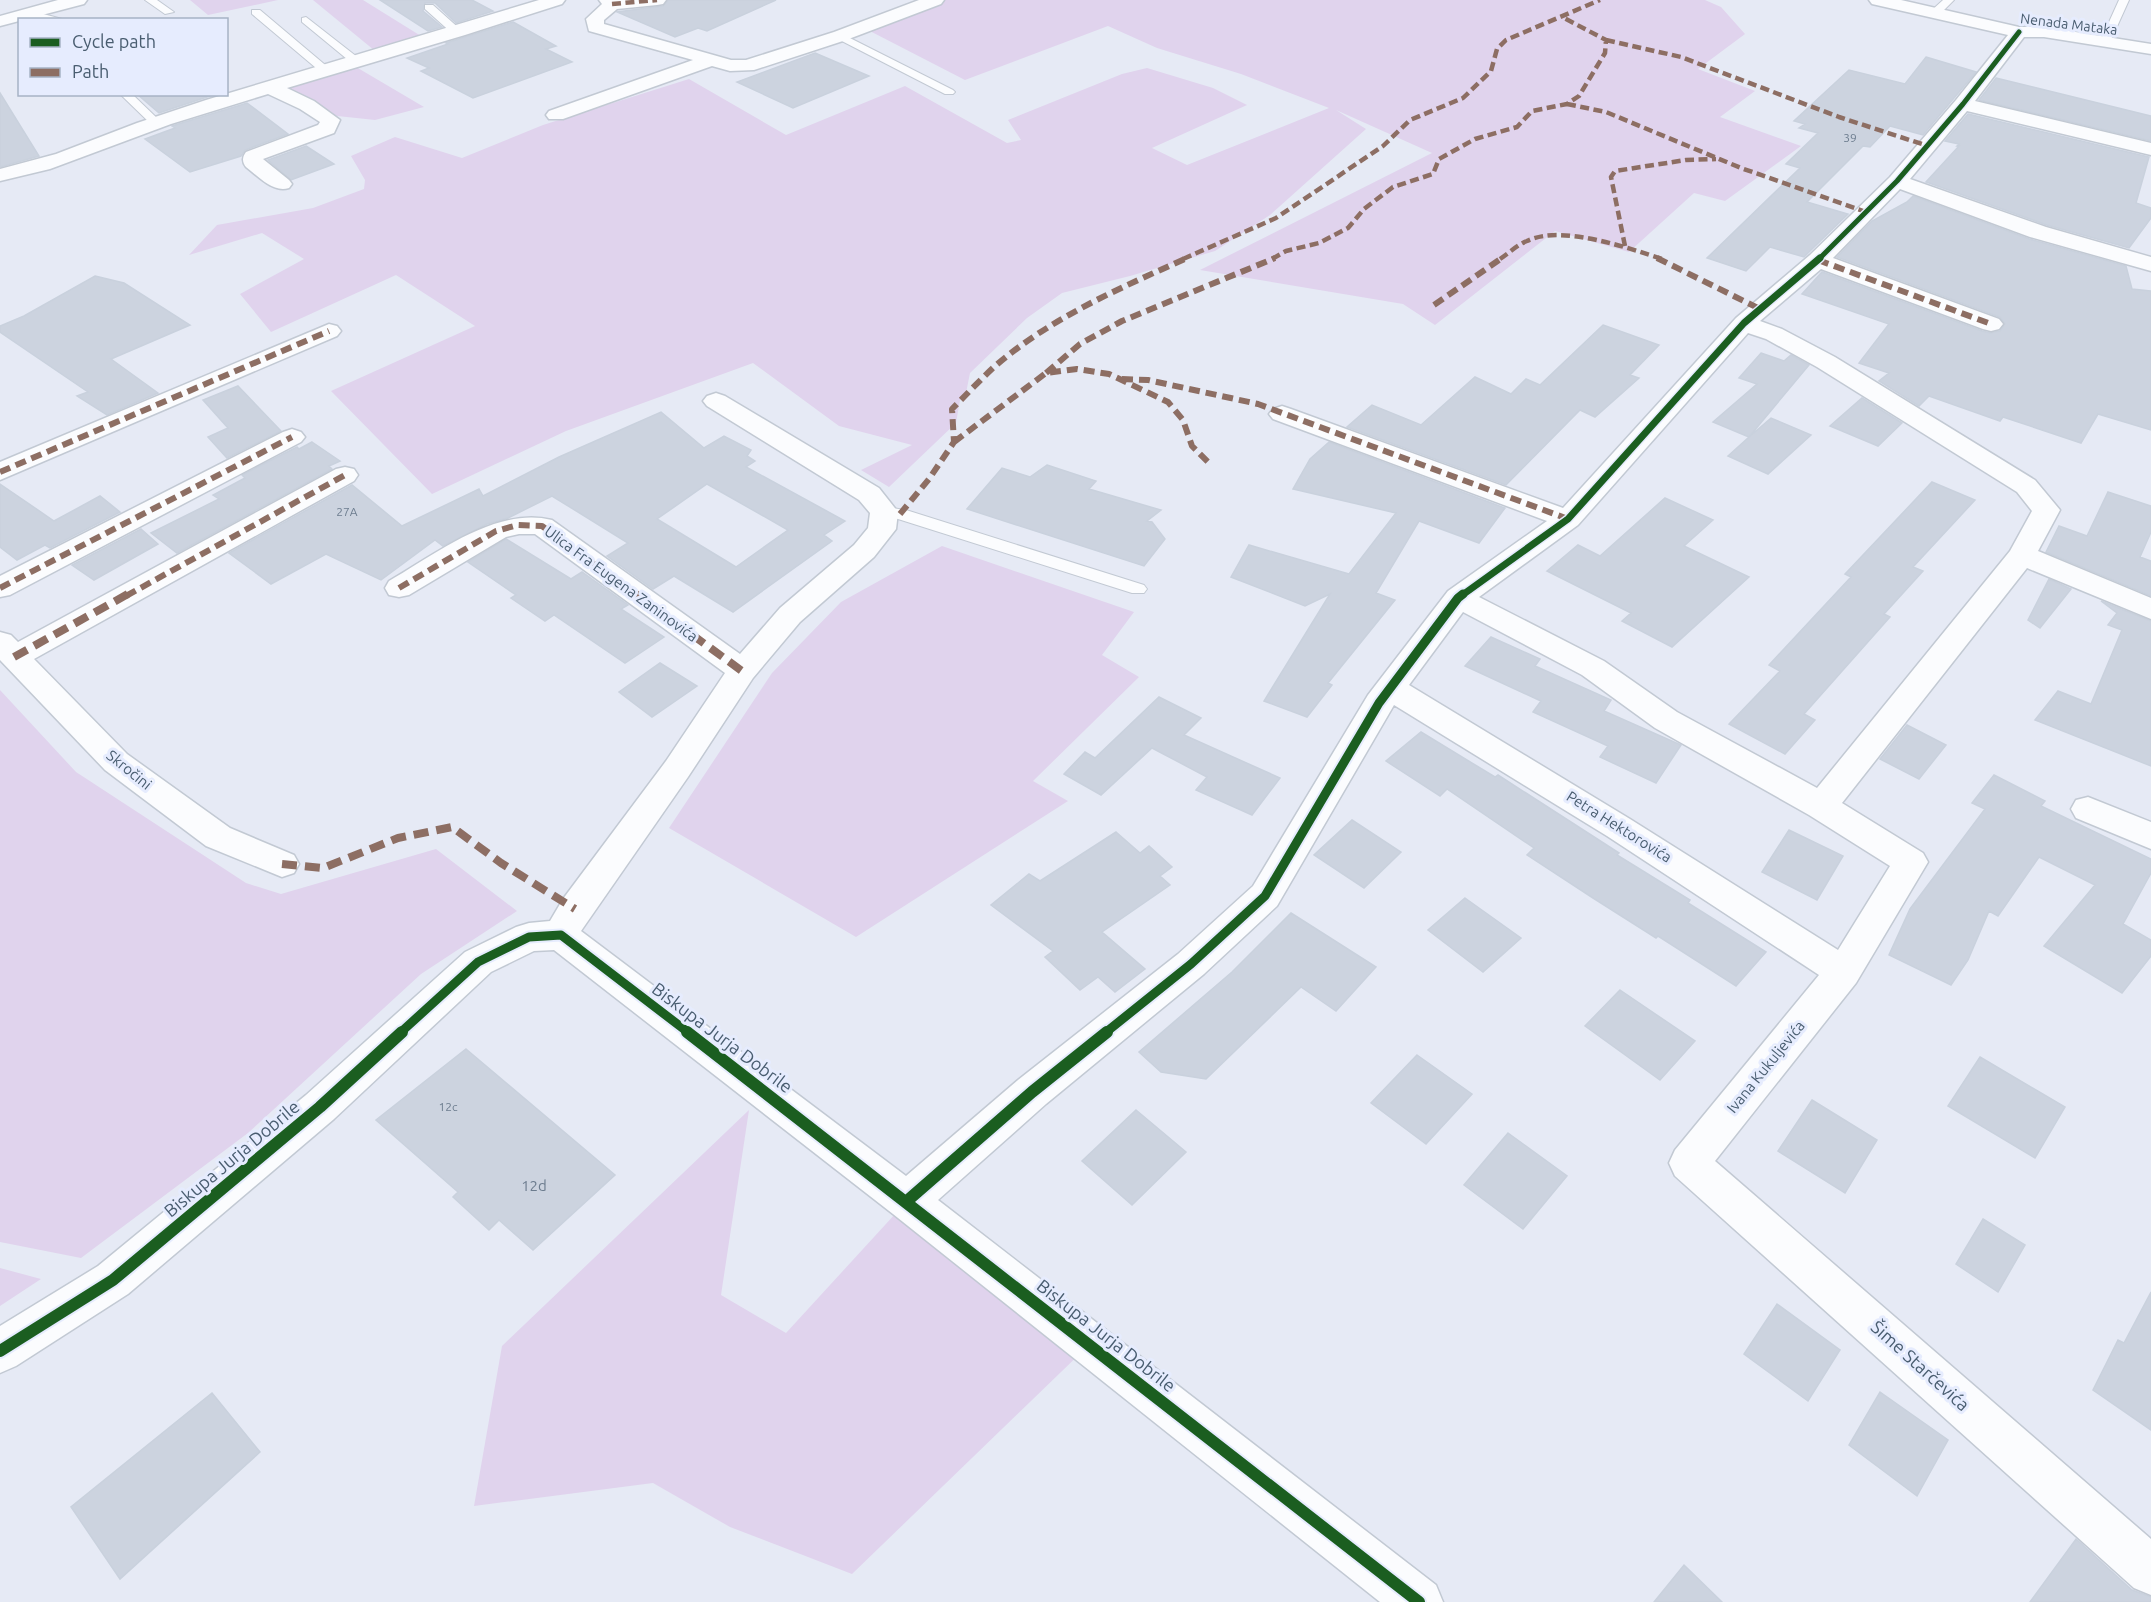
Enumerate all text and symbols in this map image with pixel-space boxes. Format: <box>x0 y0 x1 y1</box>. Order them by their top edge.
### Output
street label: Nenada Mataka <box>2019 10 2119 38</box>
legend <box>18 18 228 96</box>
text: Cycle path <box>72 31 156 51</box>
text: Path <box>72 61 109 81</box>
house number: 39 <box>1843 131 1857 144</box>
house number: 27A <box>336 505 358 518</box>
street label: Ulica Fra Eugena Zaninovića <box>541 522 701 645</box>
street label: Skročini <box>103 746 155 793</box>
street label: Petra Hektorovića <box>1564 787 1675 866</box>
street label: Biskupa Jurja Dobrile <box>649 978 797 1096</box>
street label: Ivana Kukuljevića <box>1723 1017 1808 1116</box>
street label: Biskupa Jurja Dobrile <box>160 1096 303 1221</box>
house number: 12c <box>438 1100 458 1113</box>
house number: 12d <box>521 1177 547 1194</box>
street label: Biskupa Jurja Dobrile <box>1033 1275 1180 1395</box>
street label: Šime Starčevića <box>1868 1315 1974 1414</box>

